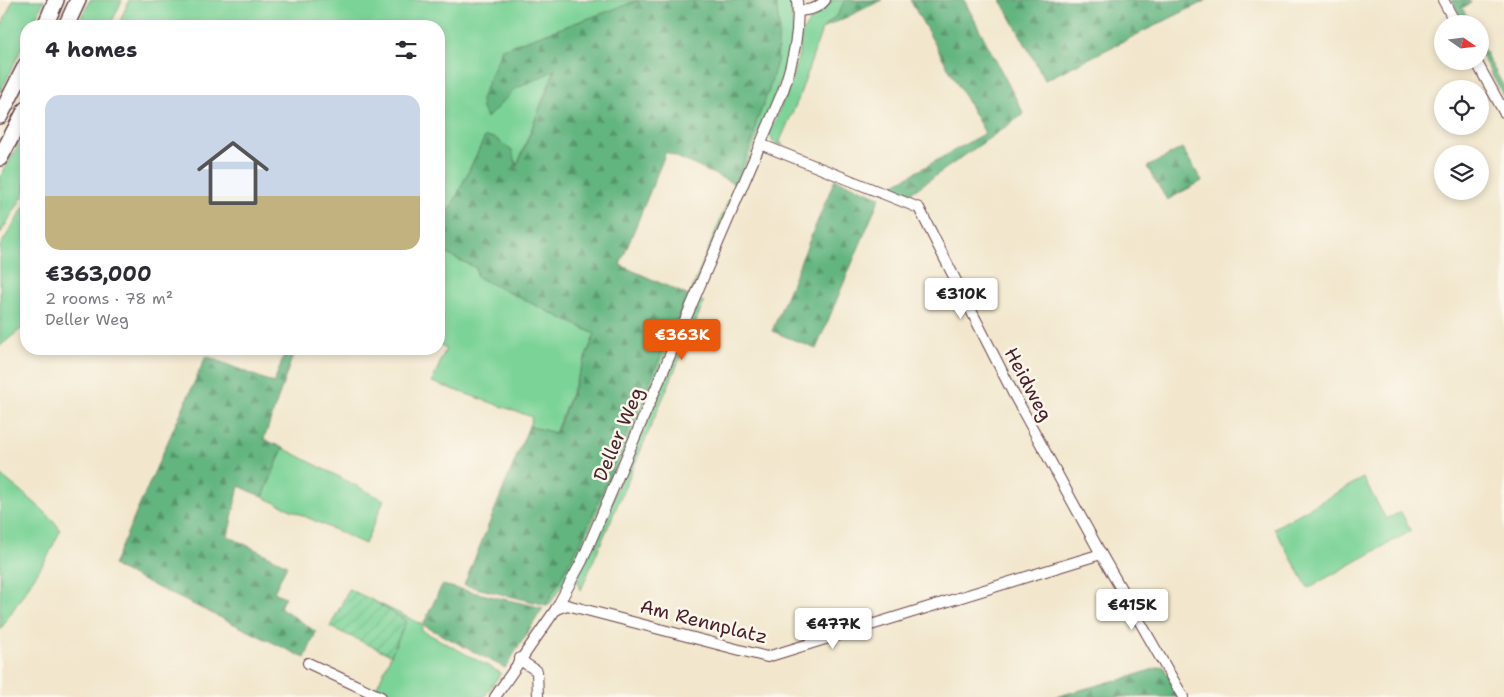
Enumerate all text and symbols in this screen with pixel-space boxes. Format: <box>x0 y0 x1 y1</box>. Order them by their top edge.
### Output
north arrow <box>1434 15 1489 70</box>
map controls <box>1434 15 1489 200</box>
text: 4 homes <box>45 36 137 64</box>
icon: filters <box>392 36 420 64</box>
button: locate <box>1434 80 1489 135</box>
icon: home <box>188 128 278 218</box>
button: layers <box>1434 145 1489 200</box>
text: €363,000 <box>45 260 152 288</box>
pin: €310K <box>926 278 996 320</box>
text: €310K <box>936 283 986 304</box>
text: 2 rooms · 78 m² <box>45 288 173 309</box>
text: Deller Weg <box>45 309 129 330</box>
pin: €363K <box>647 318 717 361</box>
text: €363K <box>654 324 710 345</box>
street label: Heidweg <box>999 343 1058 425</box>
street label: Deller Weg <box>587 383 649 485</box>
pin: €415K <box>1097 588 1167 631</box>
street label: Am Rennplatz <box>638 594 770 649</box>
text: €415K <box>1107 594 1157 615</box>
pin: €477K <box>798 608 868 650</box>
text: €477K <box>806 613 860 634</box>

